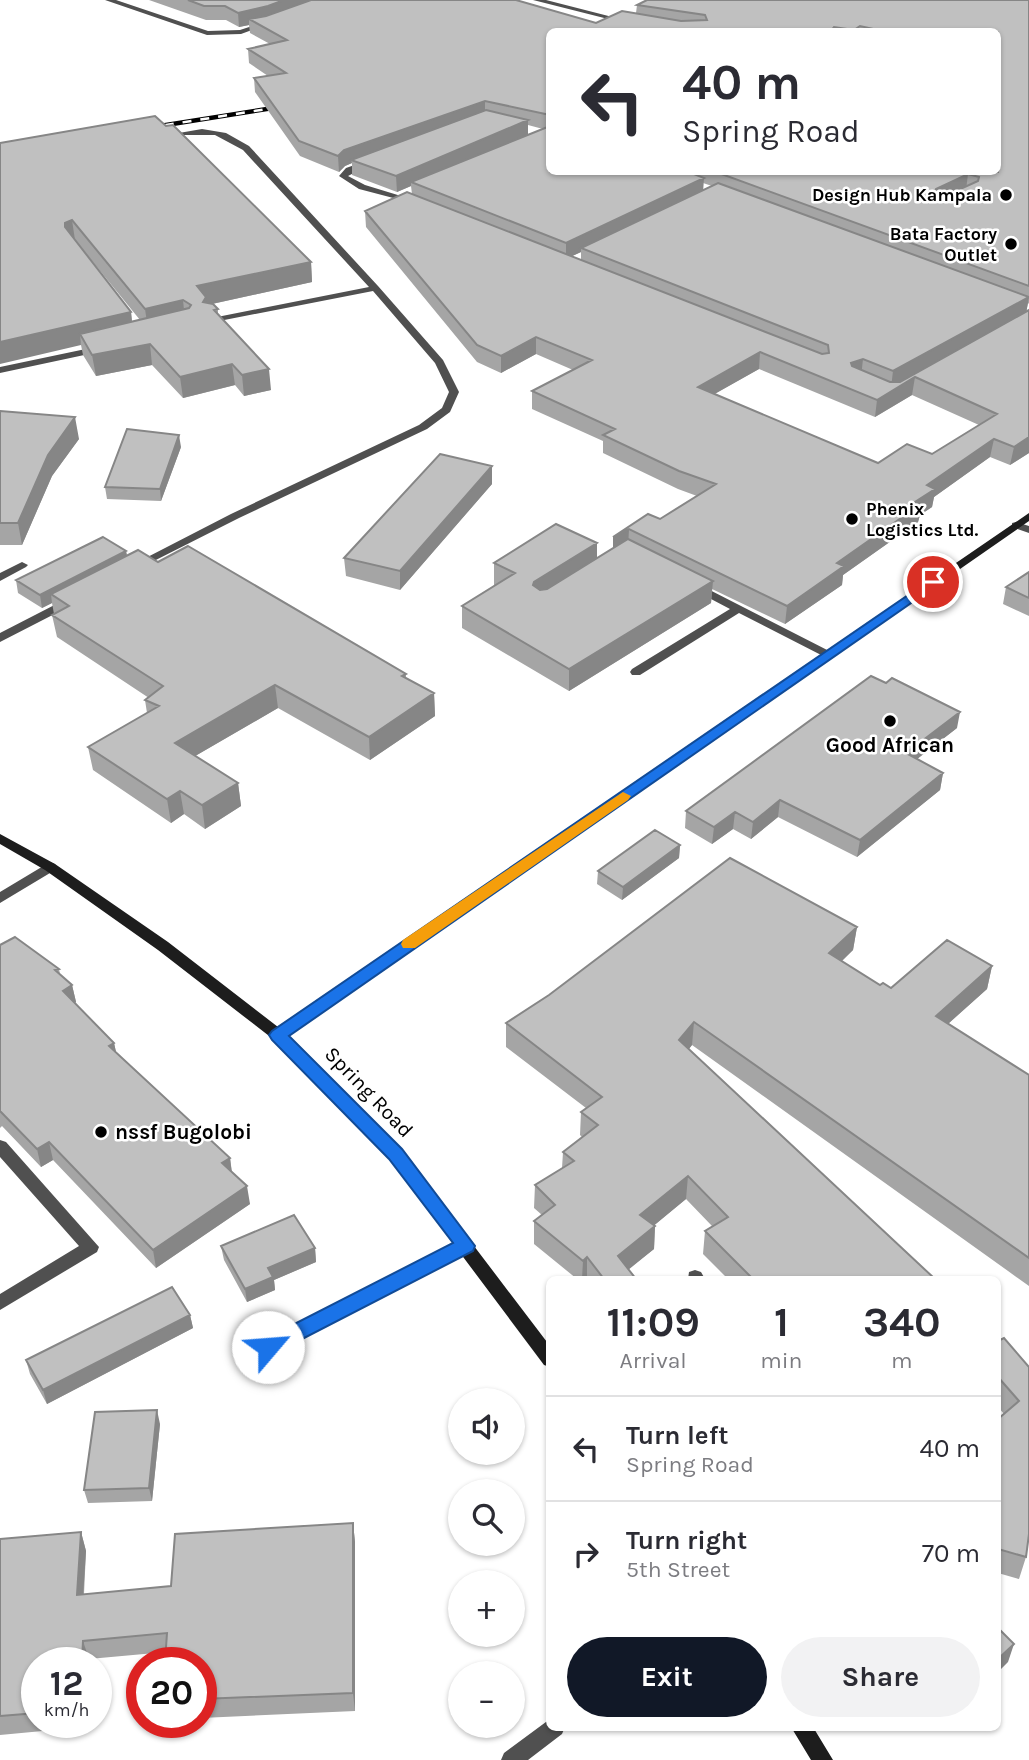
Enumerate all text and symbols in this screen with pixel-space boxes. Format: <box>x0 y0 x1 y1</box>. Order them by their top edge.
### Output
text: 40 m <box>682 54 801 111</box>
icon: left <box>567 56 658 147</box>
text: Spring Road <box>682 113 860 150</box>
place label: Design Hub Kampala <box>812 184 992 206</box>
marker: Design Hub Kampala <box>998 187 1014 203</box>
place label: Bata Factory Outlet <box>890 223 997 266</box>
marker: Bata Factory Outlet <box>1003 236 1019 252</box>
place label: Phenix Logistics Ltd. <box>866 498 979 541</box>
marker: Phenix Logistics Ltd. <box>844 511 860 527</box>
pin <box>903 552 963 612</box>
icon: arrive <box>914 563 952 601</box>
marker: Good African <box>882 713 898 729</box>
place label: Good African <box>826 733 954 757</box>
street label: Spring Road <box>320 1042 418 1142</box>
place label: nssf Bugolobi <box>115 1120 252 1144</box>
marker: nssf Bugolobi <box>93 1124 109 1140</box>
text: 11:09 <box>606 1297 700 1347</box>
text: 1 <box>774 1297 789 1347</box>
text: 340 <box>863 1297 941 1347</box>
position arrow <box>231 1310 305 1384</box>
text: Arrival <box>619 1347 687 1374</box>
text: min <box>760 1347 803 1374</box>
text: m <box>891 1347 913 1374</box>
map controls <box>448 1388 525 1738</box>
button: sound <box>448 1388 525 1465</box>
text: Turn left <box>626 1420 728 1451</box>
icon: left <box>567 1430 605 1468</box>
text: 40 m <box>920 1433 980 1464</box>
text: Spring Road <box>626 1451 754 1478</box>
button: search <box>448 1479 525 1556</box>
text: Turn right <box>626 1525 747 1556</box>
icon: right <box>567 1535 605 1573</box>
text: 70 m <box>922 1538 980 1569</box>
text: 5th Street <box>626 1556 730 1583</box>
button: + <box>448 1570 525 1647</box>
button: Exit <box>567 1637 767 1717</box>
button: Share <box>781 1637 980 1717</box>
speed limit sign: 20 <box>126 1647 217 1738</box>
button: − <box>448 1661 525 1738</box>
text: 12 <box>50 1663 83 1704</box>
text: km/h <box>44 1699 89 1721</box>

